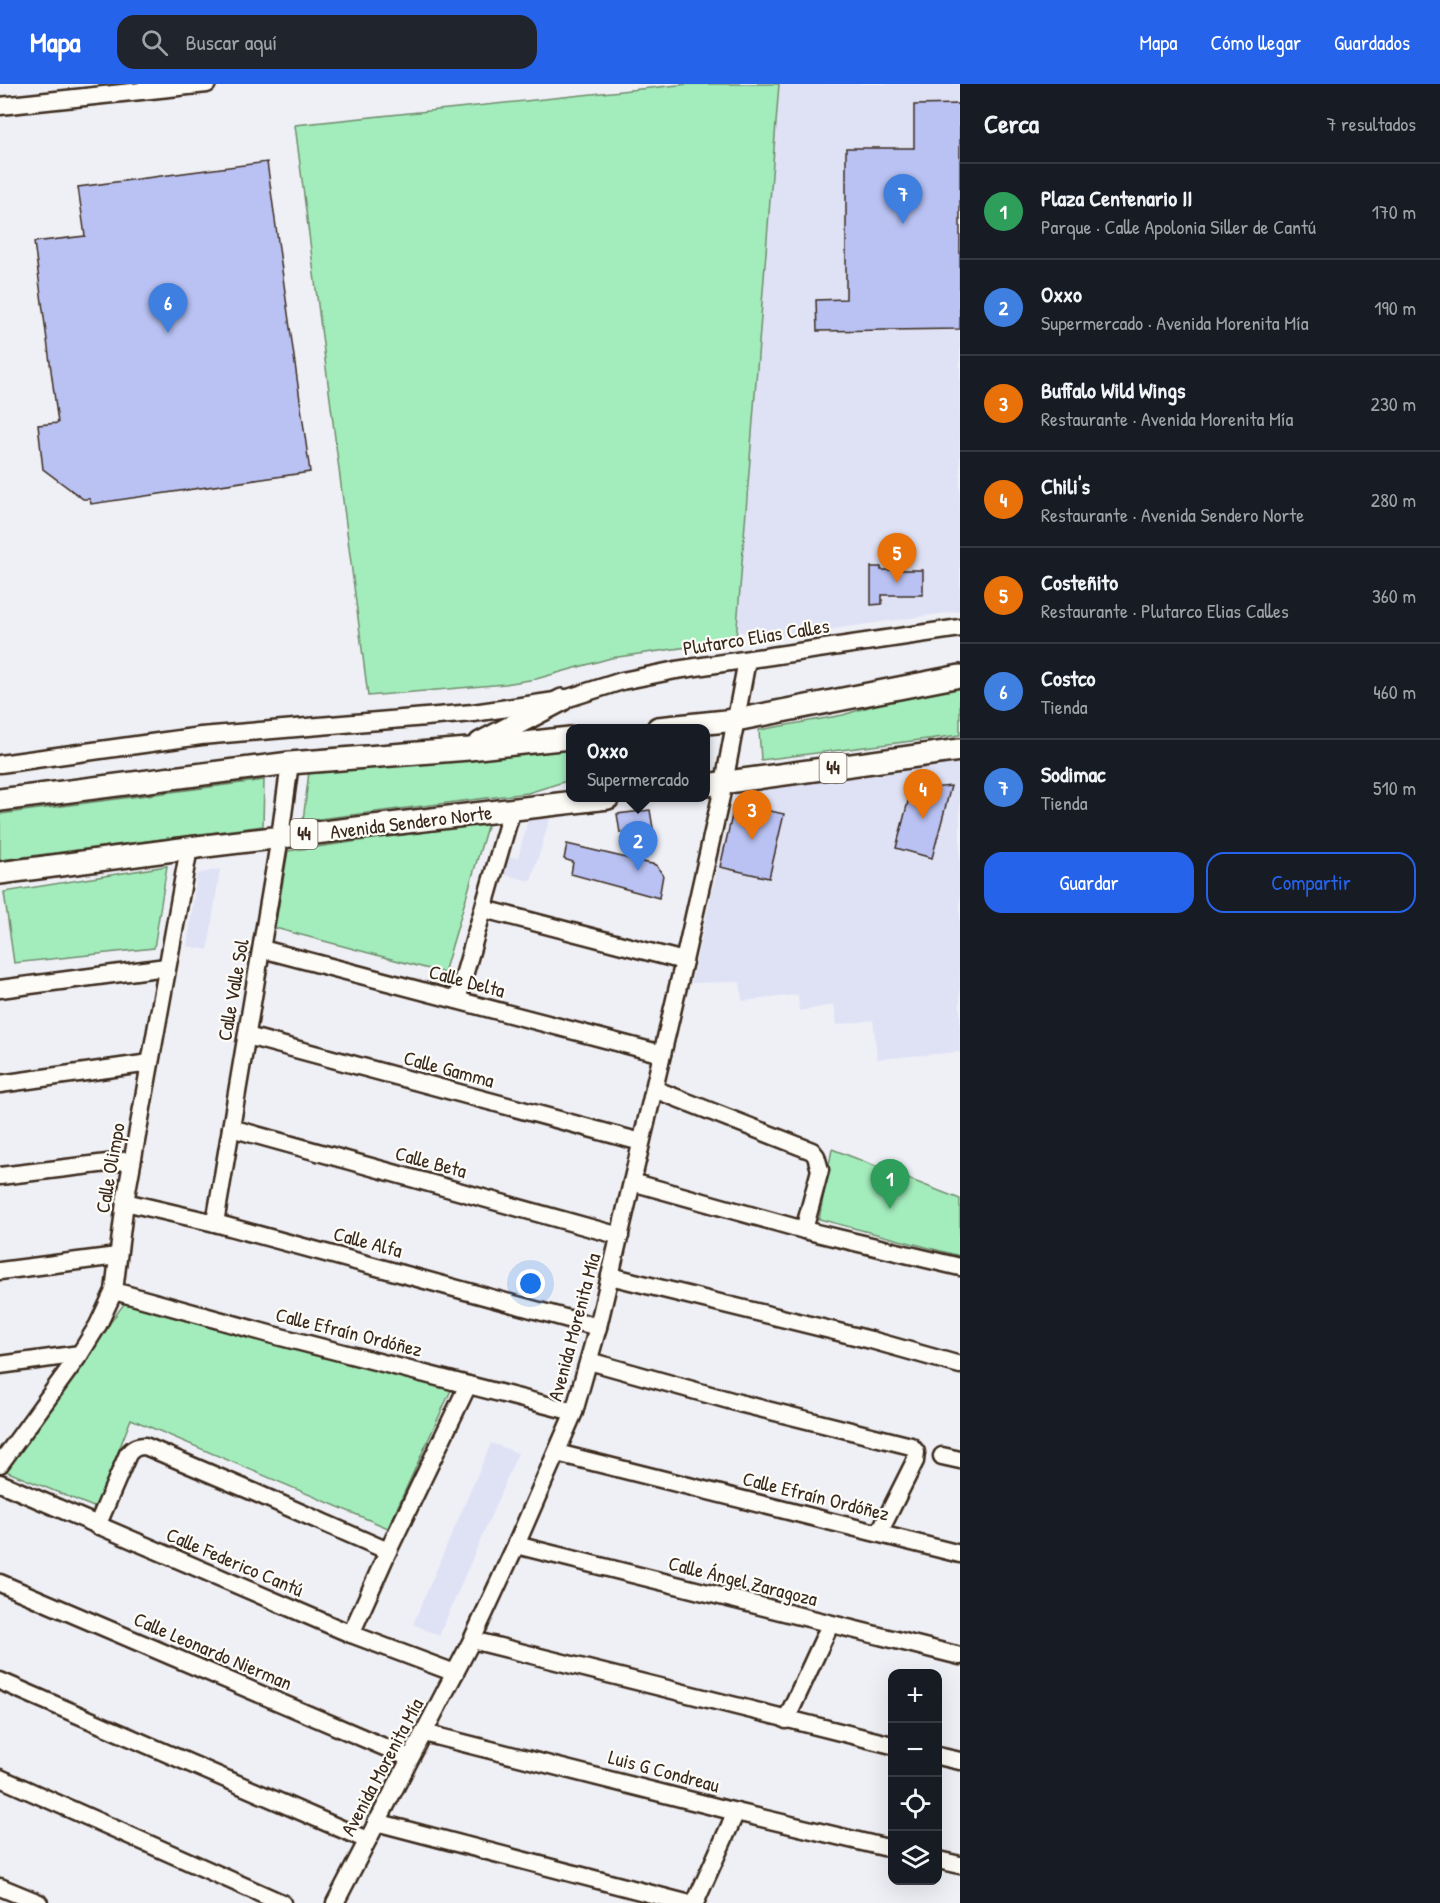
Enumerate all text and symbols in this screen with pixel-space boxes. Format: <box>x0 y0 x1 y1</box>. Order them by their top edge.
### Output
search box <box>117 15 537 69</box>
text: Mapa <box>30 23 81 61</box>
icon: search <box>138 26 171 59</box>
text: Buscar aquí <box>186 27 277 57</box>
text: Mapa <box>1139 28 1177 57</box>
text: Cómo llegar <box>1210 28 1301 57</box>
text: Guardados <box>1334 28 1410 57</box>
text: Cerca <box>984 106 1039 141</box>
text: 7 resultados <box>1327 110 1416 137</box>
pin: 7 <box>884 174 922 224</box>
text: Plaza Centenario II <box>1041 183 1192 213</box>
text: 1 <box>1000 198 1007 225</box>
text: 170 m <box>1372 198 1416 225</box>
text: Parque · Calle Apolonia Siller de Cantú <box>1041 213 1316 240</box>
text: Oxxo <box>1041 279 1082 309</box>
pin: 6 <box>148 284 188 333</box>
text: 2 <box>999 294 1008 321</box>
text: 190 m <box>1374 294 1416 321</box>
text: Supermercado · Avenida Morenita Mía <box>1041 309 1308 336</box>
text: Buffalo Wild Wings <box>1041 375 1186 405</box>
text: 3 <box>999 390 1008 417</box>
text: 230 m <box>1371 390 1416 417</box>
text: Restaurante · Avenida Morenita Mía <box>1041 405 1293 432</box>
text: Chili's <box>1041 471 1090 501</box>
text: 4 <box>1000 486 1007 513</box>
text: 280 m <box>1371 486 1416 513</box>
text: Restaurante · Avenida Sendero Norte <box>1041 501 1304 528</box>
pin: 5 <box>878 534 916 583</box>
text: Costeñito <box>1041 567 1118 597</box>
text: 5 <box>999 582 1008 609</box>
text: 360 m <box>1372 582 1416 609</box>
text: Restaurante · Plutarco Elias Calles <box>1041 597 1289 624</box>
street label: Plutarco Elias Calles <box>681 612 831 661</box>
text: Costco <box>1041 663 1095 693</box>
text: 6 <box>1000 678 1007 705</box>
text: 460 m <box>1373 678 1416 705</box>
text: Tienda <box>1041 693 1087 720</box>
popup <box>566 724 710 802</box>
text: Oxxo <box>587 735 628 765</box>
road number: 44 <box>820 753 846 783</box>
text: Sodimac <box>1041 759 1106 789</box>
text: Supermercado <box>587 765 689 792</box>
pin: 4 <box>904 770 942 819</box>
text: 7 <box>999 774 1008 801</box>
text: 510 m <box>1373 774 1416 801</box>
text: Tienda <box>1041 789 1087 816</box>
pin: 3 <box>732 790 771 840</box>
street label: Avenida Sendero Norte <box>328 798 494 845</box>
road number: 44 <box>290 819 318 849</box>
pin: 2 <box>618 822 658 871</box>
button: Guardar <box>984 852 1194 913</box>
button: Compartir <box>1206 852 1416 913</box>
street label: Calle Valle Sol <box>210 936 255 1043</box>
street label: Calle Delta <box>426 957 508 1004</box>
street label: Calle Gamma <box>401 1044 497 1094</box>
street label: Calle Olimpo <box>88 1121 131 1215</box>
street label: Calle Beta <box>392 1139 470 1184</box>
pin: 1 <box>870 1160 910 1209</box>
street label: Calle Alfa <box>331 1219 406 1264</box>
street label: Avenida Morenita Mía <box>541 1250 606 1404</box>
your location <box>516 1269 545 1298</box>
street label: Calle Efraín Ordóñez <box>273 1300 426 1363</box>
street label: Calle Efraín Ordóñez <box>740 1464 893 1527</box>
street label: Calle Federico Cantú <box>162 1520 308 1603</box>
street label: Calle Ángel Zaragoza <box>666 1549 820 1612</box>
street label: Calle Leonardo Nierman <box>130 1605 297 1696</box>
map controls <box>888 1669 942 1885</box>
button: + <box>888 1669 942 1723</box>
street label: Avenida Morenita Mía <box>334 1693 429 1840</box>
button: − <box>888 1723 942 1777</box>
street label: Luis G Condreau <box>606 1743 723 1798</box>
button: locate <box>888 1777 942 1831</box>
button: layers <box>888 1831 942 1885</box>

